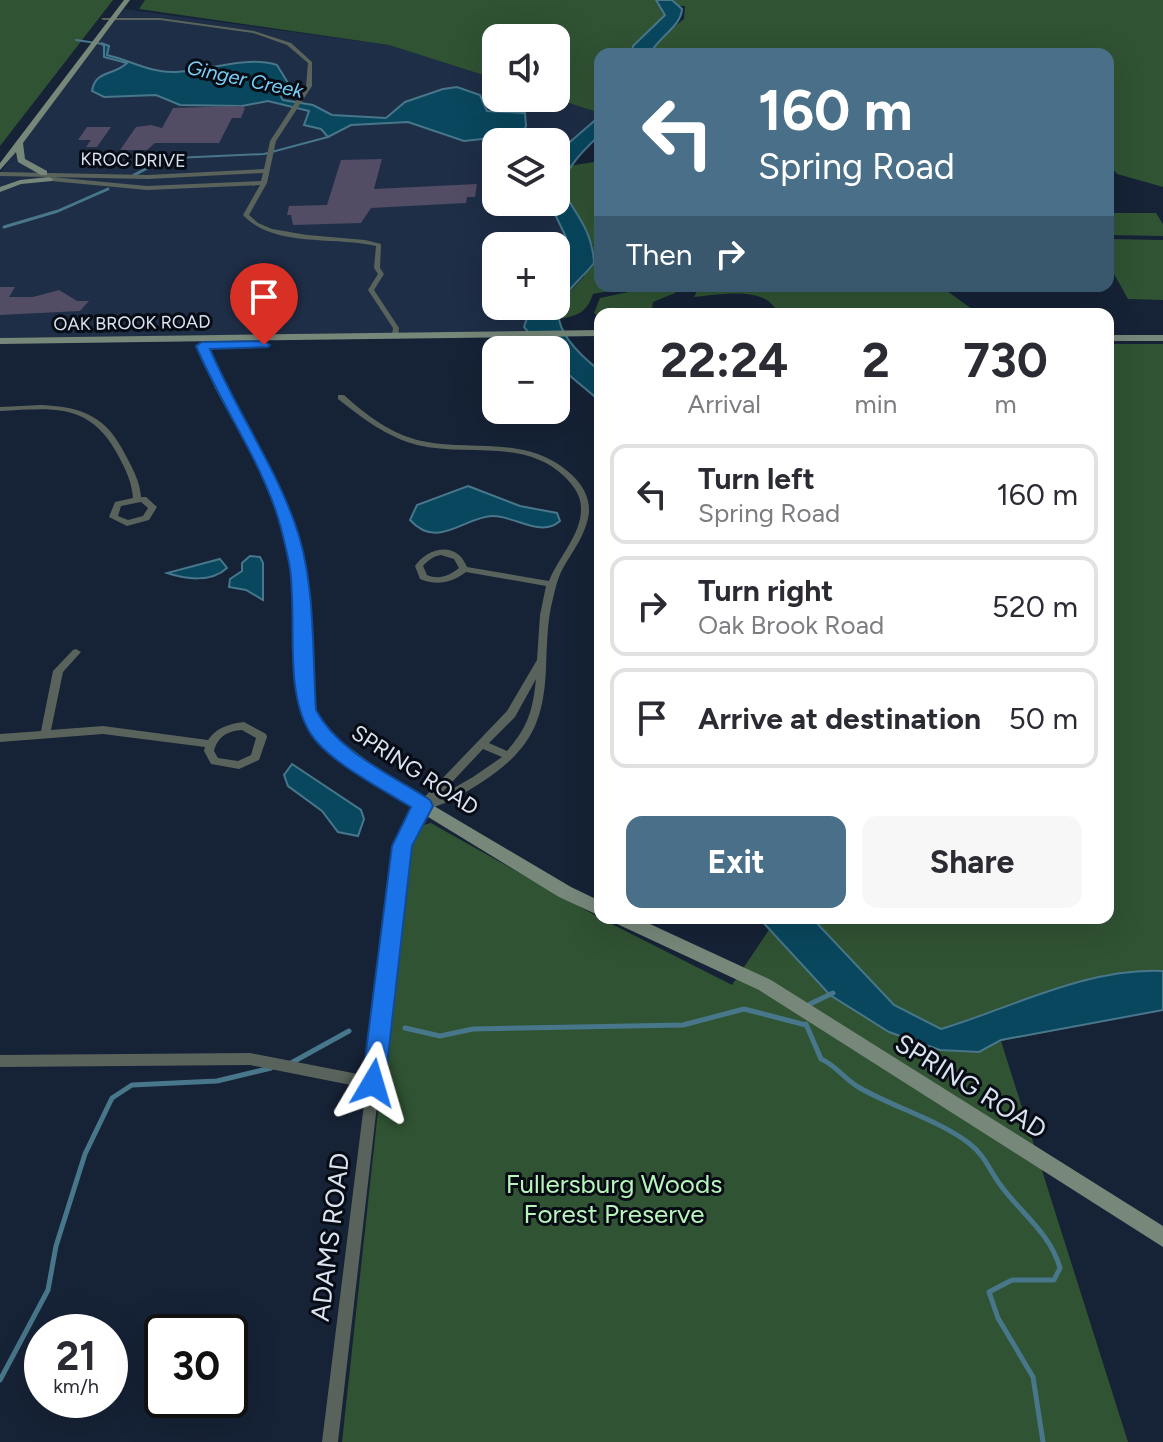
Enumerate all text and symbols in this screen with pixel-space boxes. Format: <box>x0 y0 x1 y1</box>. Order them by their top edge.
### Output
map controls <box>482 24 570 424</box>
button: sound <box>482 24 570 112</box>
water label: Ginger Creek <box>185 55 307 103</box>
text: 160 m <box>758 77 913 144</box>
icon: left <box>626 80 730 184</box>
button: layers <box>482 128 570 216</box>
text: Spring Road <box>758 145 955 188</box>
street label: KROC DRIVE <box>80 148 186 172</box>
button: + <box>482 232 570 320</box>
icon: right <box>708 232 752 276</box>
text: Then <box>626 236 692 273</box>
pin <box>230 263 298 345</box>
icon: arrive <box>242 275 286 319</box>
street label: OAK BROOK ROAD <box>53 311 211 335</box>
text: 22:24 <box>660 331 788 389</box>
text: 2 <box>862 331 890 389</box>
text: 730 <box>963 331 1048 389</box>
button: − <box>482 336 570 424</box>
text: Arrival <box>688 388 761 420</box>
text: min <box>855 388 897 420</box>
text: m <box>995 388 1017 420</box>
text: Turn left <box>698 460 815 497</box>
icon: left <box>630 472 674 516</box>
text: 160 m <box>996 476 1078 513</box>
text: Spring Road <box>698 497 840 529</box>
text: Turn right <box>698 572 833 609</box>
icon: right <box>630 584 674 628</box>
text: 520 m <box>992 588 1078 625</box>
text: Oak Brook Road <box>698 609 884 641</box>
icon: arrive <box>630 696 674 740</box>
text: Arrive at destination <box>698 700 981 737</box>
text: 50 m <box>1009 700 1078 737</box>
street label: SPRING ROAD <box>346 719 484 821</box>
button: Exit <box>626 816 846 908</box>
button: Share <box>862 816 1082 908</box>
street label: SPRING ROAD <box>889 1027 1053 1145</box>
position arrow <box>331 1041 415 1125</box>
street label: ADAMS ROAD <box>304 1151 356 1323</box>
park label: Fullersburg Woods Forest Preserve <box>506 1168 722 1230</box>
speed limit sign: 30 <box>144 1314 248 1418</box>
text: 21 <box>56 1332 96 1380</box>
text: km/h <box>53 1374 99 1398</box>

